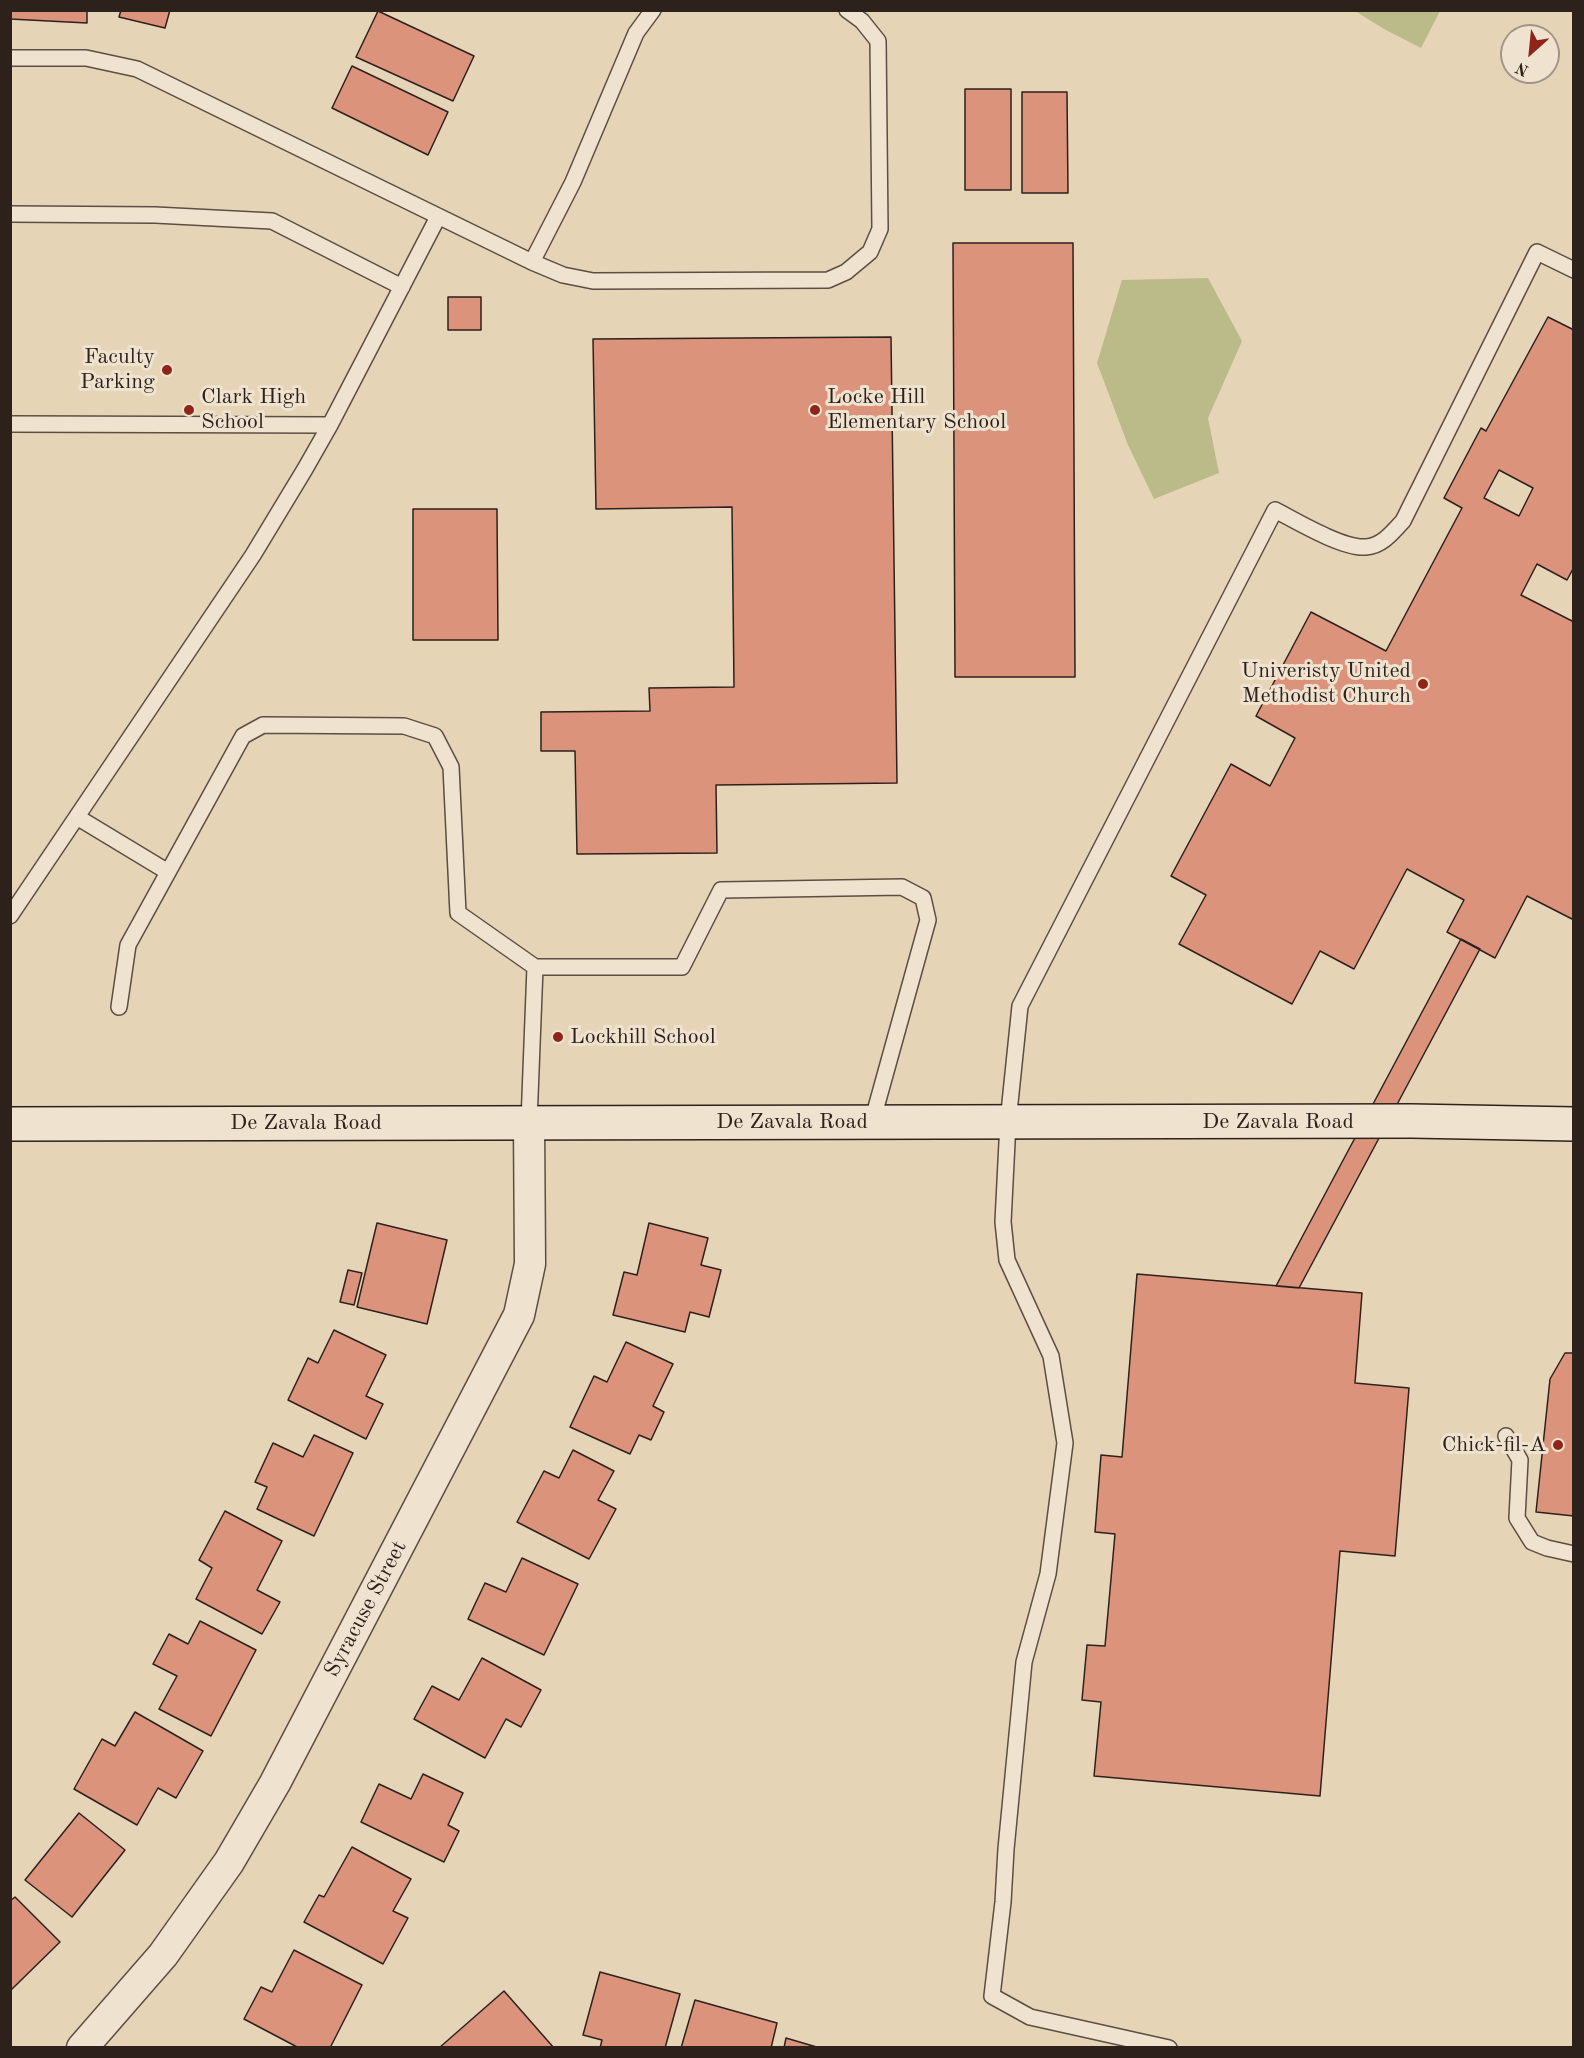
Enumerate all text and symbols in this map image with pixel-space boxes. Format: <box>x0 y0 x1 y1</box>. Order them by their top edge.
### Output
north arrow <box>1500 24 1560 84</box>
text: N <box>1514 58 1532 78</box>
place label: Faculty Parking <box>80 344 155 396</box>
marker: Faculty Parking <box>160 363 174 377</box>
place label: Clark High School <box>201 384 306 436</box>
place label: Locke Hill Elementary School <box>827 384 1006 436</box>
marker: Clark High School <box>182 403 196 417</box>
marker: Locke Hill Elementary School <box>808 403 822 417</box>
place label: Univeristy United Methodist Church <box>1241 658 1411 710</box>
marker: Univeristy United Methodist Church <box>1416 677 1430 691</box>
place label: Lockhill School <box>570 1024 716 1050</box>
marker: Lockhill School <box>551 1030 565 1044</box>
street label: De Zavala Road <box>716 1109 868 1135</box>
street label: De Zavala Road <box>1202 1109 1354 1135</box>
street label: De Zavala Road <box>230 1110 382 1136</box>
place label: Chick-fil-A <box>1442 1432 1546 1458</box>
marker: Chick-fil-A <box>1551 1438 1565 1452</box>
street label: Syracuse Street <box>319 1536 413 1682</box>

